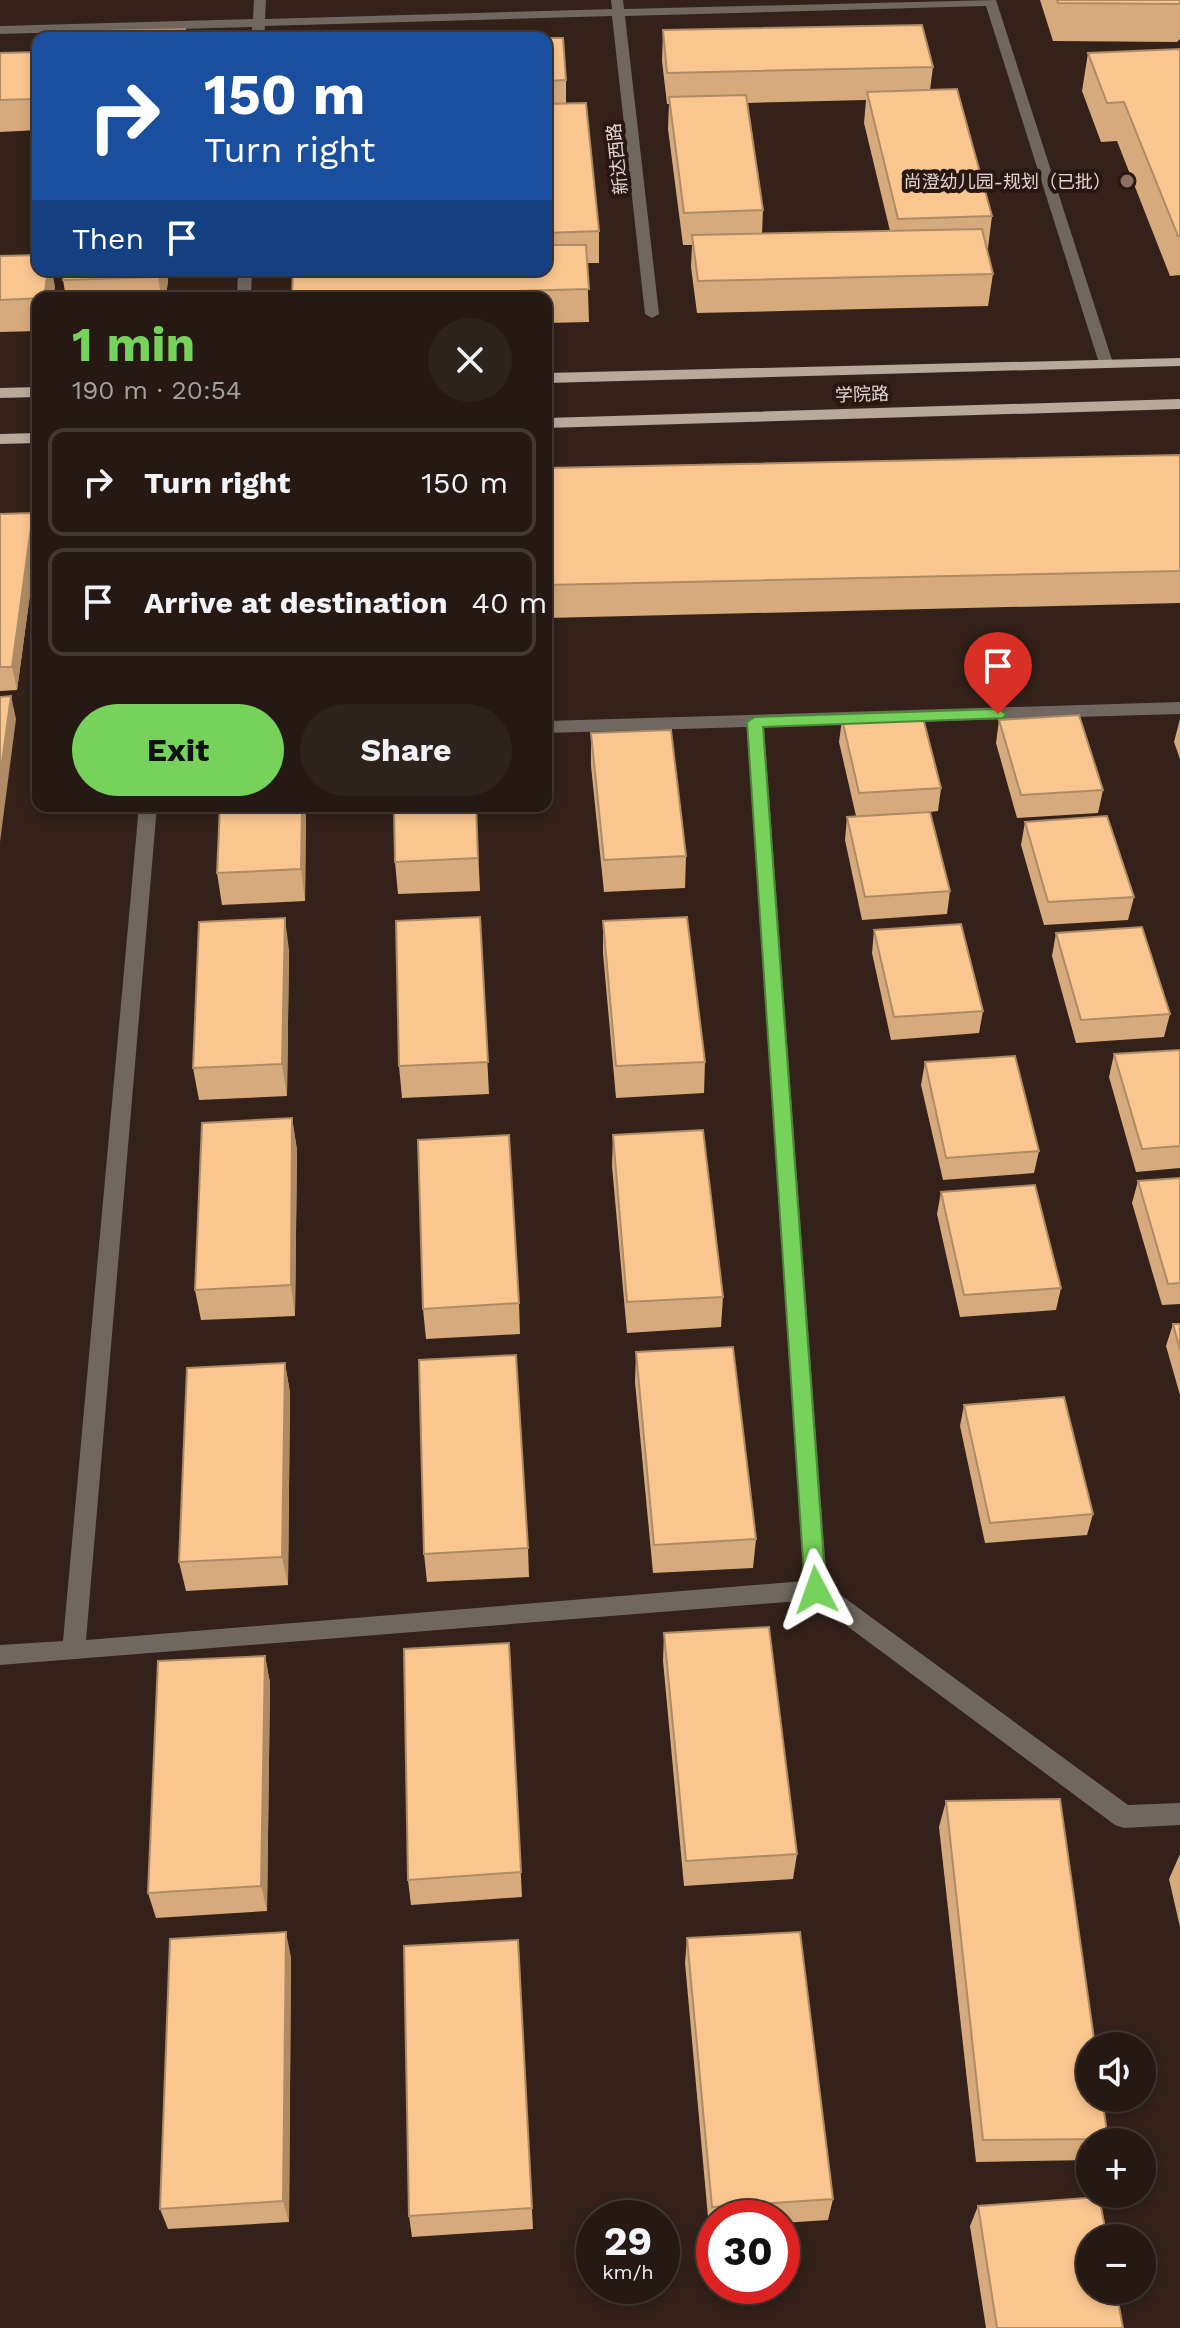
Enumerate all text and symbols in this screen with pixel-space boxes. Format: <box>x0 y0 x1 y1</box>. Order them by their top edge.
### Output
text: 150 m <box>204 62 366 128</box>
icon: right <box>72 64 176 168</box>
street label: 新达西路 <box>603 122 631 196</box>
text: Turn right <box>204 129 375 171</box>
place label: 尚澄幼儿园-规划（已批） <box>904 171 1111 192</box>
marker: 尚澄幼儿园-规划（已批） <box>1118 172 1136 190</box>
icon: arrive <box>160 216 204 260</box>
text: Then <box>72 221 144 256</box>
text: 1 min <box>72 316 195 373</box>
button: close <box>428 318 512 402</box>
text: 190 m · 20:54 <box>72 375 242 405</box>
street label: 学院路 <box>835 383 889 405</box>
icon: right <box>76 460 120 504</box>
text: Turn right <box>144 465 290 500</box>
text: 150 m <box>421 465 508 500</box>
icon: arrive <box>76 580 120 624</box>
text: Arrive at destination <box>144 585 448 620</box>
text: 40 m <box>472 585 547 620</box>
pin <box>964 632 1032 714</box>
icon: arrive <box>976 644 1020 688</box>
button: Exit <box>72 704 284 796</box>
button: Share <box>300 704 512 796</box>
position arrow <box>774 1548 858 1632</box>
map controls <box>1076 2032 1156 2304</box>
button: sound <box>1076 2032 1156 2112</box>
button: + <box>1076 2128 1156 2208</box>
speed limit sign: 30 <box>696 2200 800 2304</box>
text: 29 <box>604 2218 652 2265</box>
button: − <box>1076 2224 1156 2304</box>
text: km/h <box>602 2260 654 2284</box>

